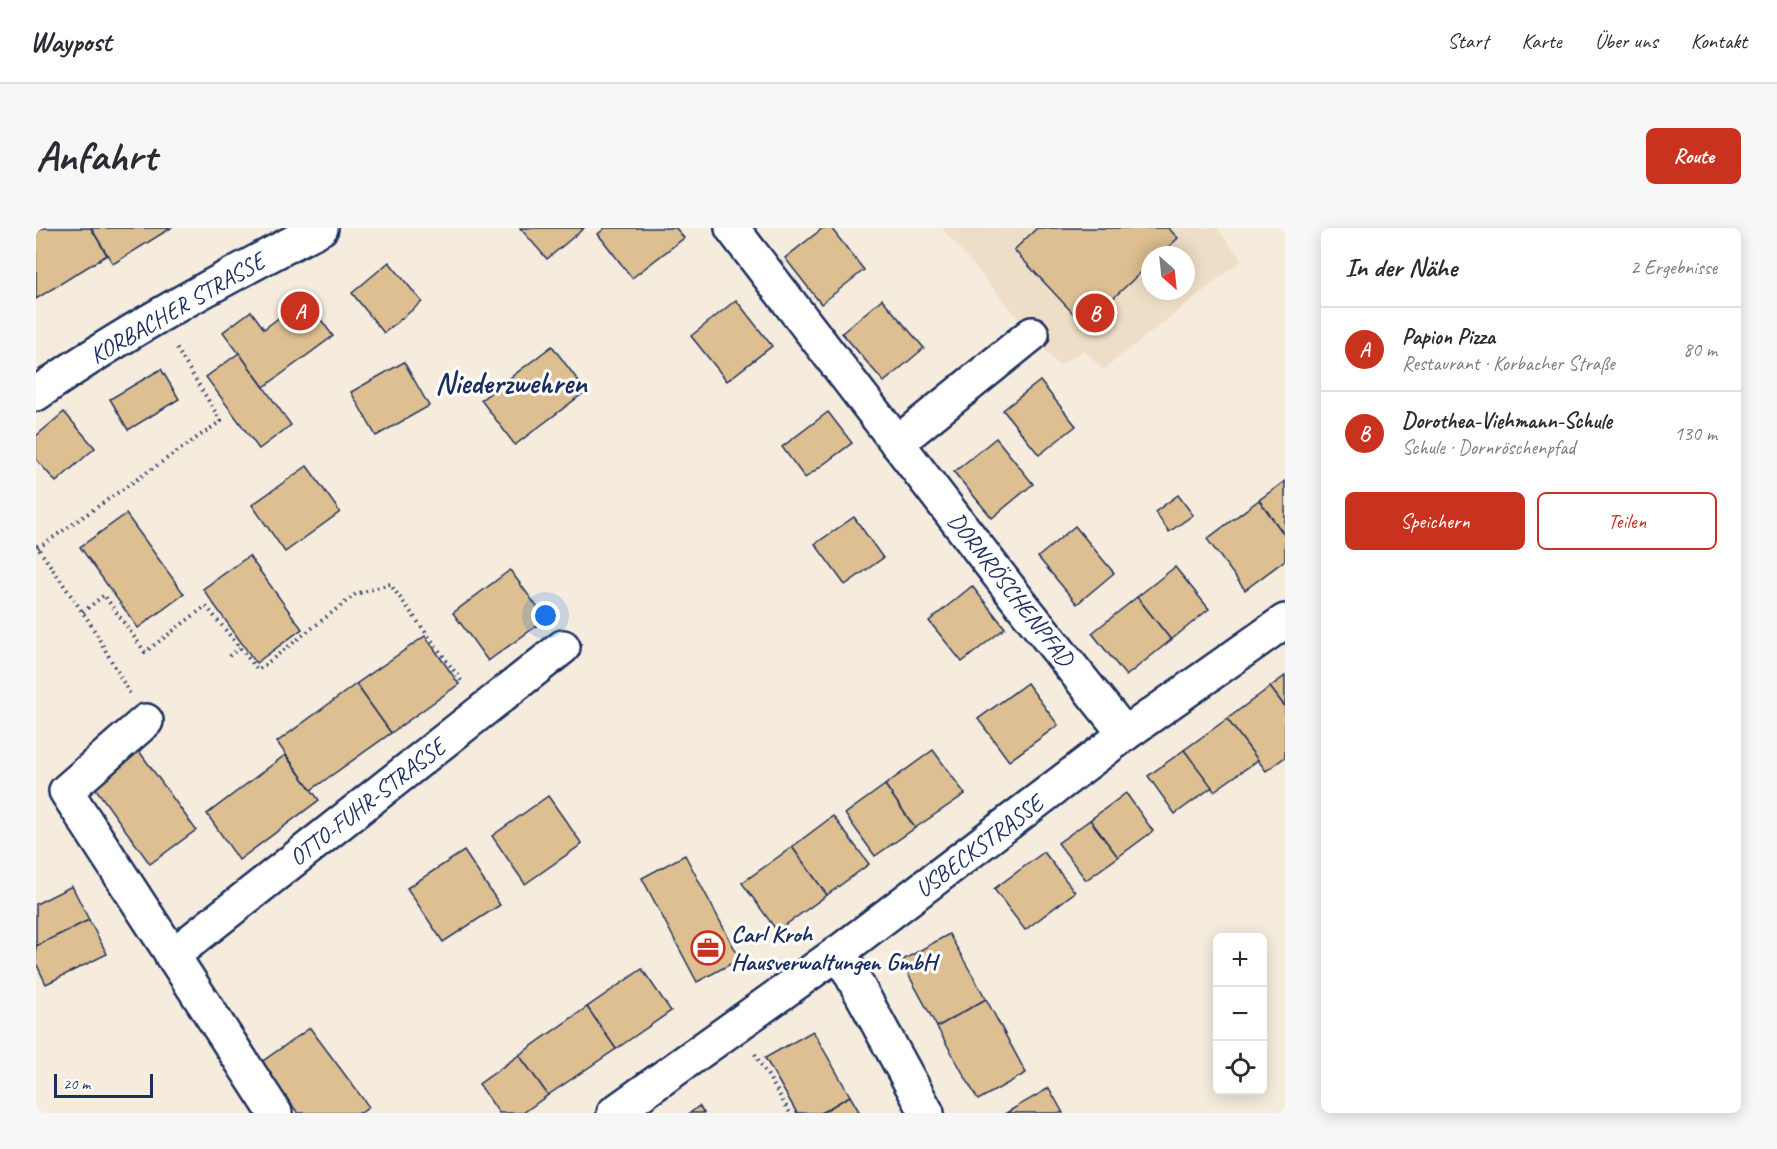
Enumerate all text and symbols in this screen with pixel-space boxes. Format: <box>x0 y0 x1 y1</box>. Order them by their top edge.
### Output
text: Waypost <box>30 24 111 59</box>
text: Start <box>1447 28 1488 54</box>
text: Karte <box>1521 28 1562 54</box>
text: Über uns <box>1595 28 1658 54</box>
text: Kontakt <box>1691 28 1747 54</box>
button: Route <box>1646 128 1741 184</box>
text: Anfahrt <box>36 130 156 183</box>
street label: KORBACHER STRASSE <box>84 244 272 370</box>
north arrow <box>1141 246 1195 300</box>
text: In der Nähe <box>1345 251 1457 284</box>
text: 2 Ergebnisse <box>1630 255 1717 280</box>
pin: A <box>280 288 320 334</box>
pin: B <box>1076 290 1114 335</box>
text: Papion Pizza <box>1402 323 1495 351</box>
text: A <box>1359 337 1370 362</box>
text: 80 m <box>1683 337 1717 362</box>
text: Restaurant · Korbacher Straße <box>1402 351 1615 376</box>
district label: Niederzwehren <box>435 364 588 402</box>
text: Dorothea-Viehmann-Schule <box>1402 407 1612 435</box>
text: B <box>1359 421 1370 446</box>
text: 130 m <box>1674 421 1717 446</box>
text: Schule · Dornröschenpfad <box>1402 435 1575 460</box>
button: Speichern <box>1345 492 1525 550</box>
button: Teilen <box>1537 492 1717 550</box>
street label: DORNRÖSCHENPFAD <box>942 506 1082 674</box>
your location <box>531 601 560 630</box>
street label: OTTO-FUHR-STRASSE <box>283 730 453 872</box>
street label: USBECKSTRASSE <box>909 786 1052 904</box>
place label: Carl Kroh Hausverwaltungen GmbH <box>731 919 941 977</box>
office icon: Carl Kroh Hausverwaltungen GmbH <box>690 930 726 966</box>
map controls <box>1213 933 1267 1095</box>
button: + <box>1213 933 1267 987</box>
button: − <box>1213 987 1267 1041</box>
button: locate <box>1213 1041 1267 1095</box>
scale bar <box>54 1071 153 1098</box>
text: 20 m <box>63 1074 90 1094</box>

